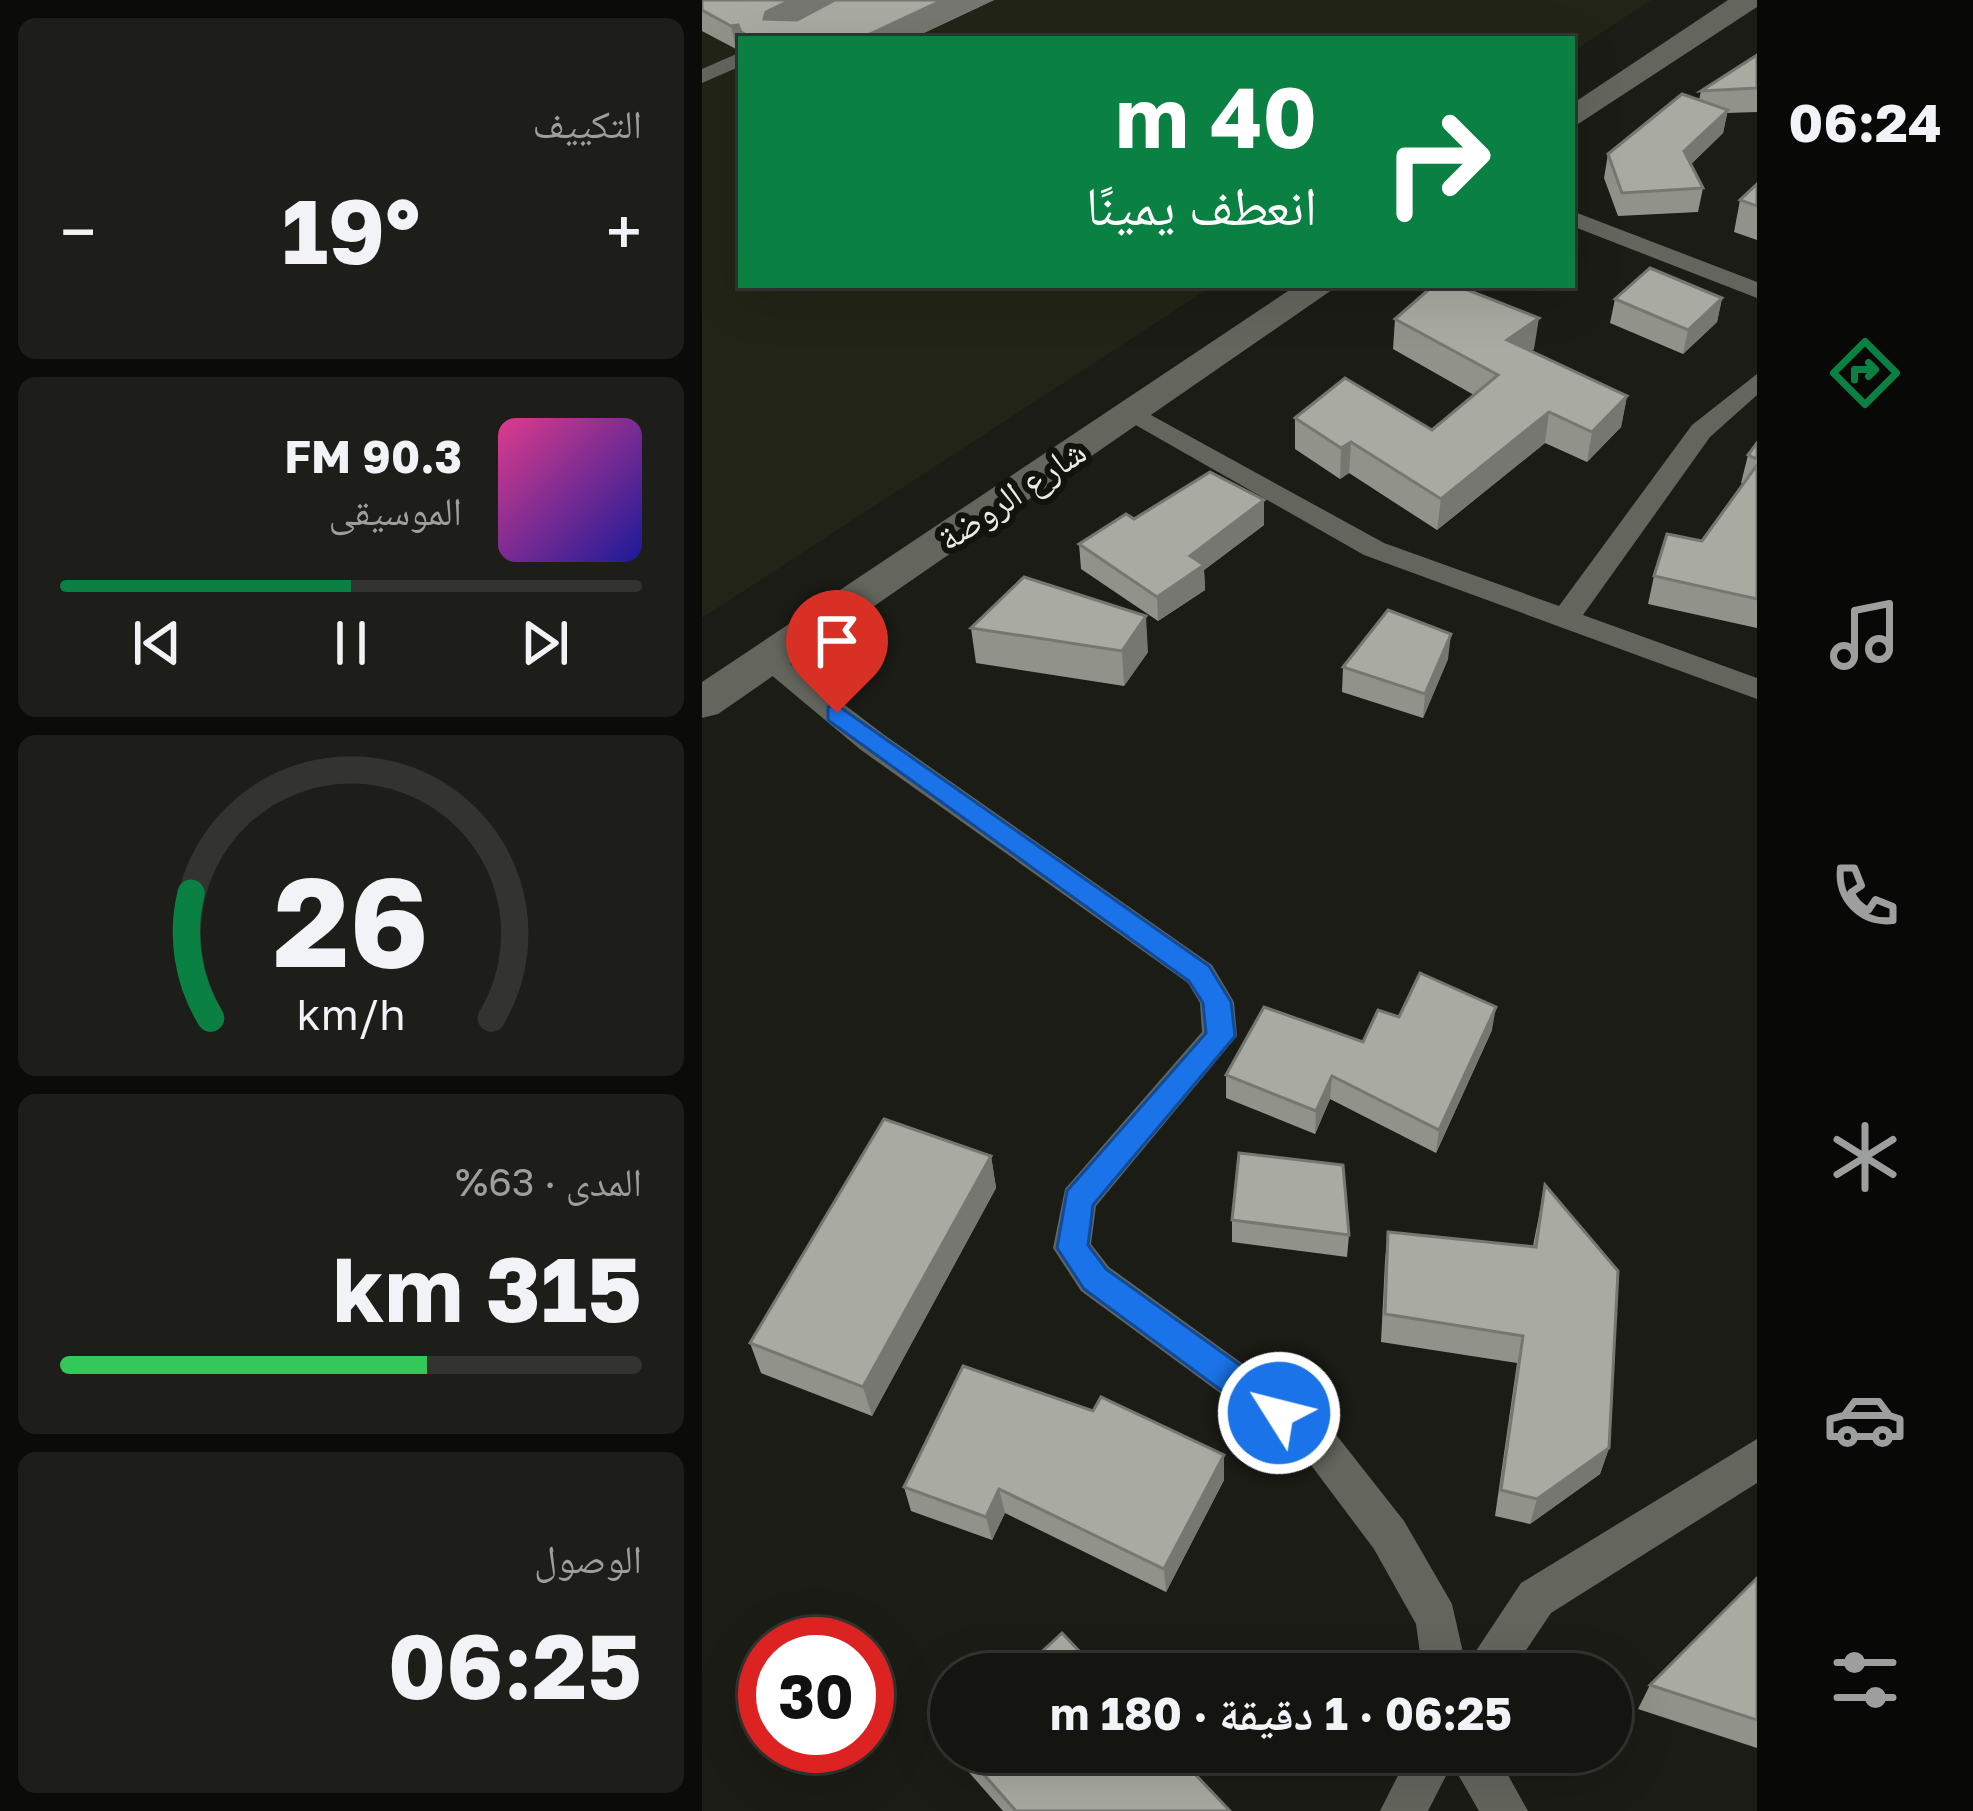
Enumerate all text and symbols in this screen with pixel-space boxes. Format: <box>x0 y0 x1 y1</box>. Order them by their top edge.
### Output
text: 40 m <box>1115 66 1317 166</box>
icon: right <box>1359 84 1515 240</box>
text: 06:24 <box>1788 89 1942 154</box>
text: التكييف <box>533 100 642 147</box>
text: انعطف يمينًا <box>1086 172 1317 237</box>
text: 19° <box>282 176 420 284</box>
text: − <box>60 191 96 271</box>
text: + <box>606 191 642 271</box>
icon: directions <box>1823 331 1907 415</box>
text: 90.3 FM <box>284 429 462 483</box>
street label: شارع الروضة <box>929 429 1094 561</box>
text: الموسيقى <box>329 487 462 534</box>
pin <box>786 590 888 713</box>
icon: music <box>1823 593 1907 677</box>
icon: arrive <box>804 608 870 674</box>
icon: previous <box>124 610 190 676</box>
icon: pause <box>318 610 384 676</box>
icon: next <box>512 610 578 676</box>
text: 26 <box>273 846 429 995</box>
icon: phone <box>1823 854 1907 938</box>
text: km/h <box>296 988 406 1039</box>
icon: climate <box>1823 1115 1907 1199</box>
text: المدى · 63% <box>455 1158 642 1205</box>
text: 315 km <box>332 1234 642 1342</box>
position arrow <box>1216 1350 1342 1476</box>
icon: car <box>1823 1377 1907 1461</box>
text: الوصول <box>534 1535 642 1582</box>
text: 06:25 <box>388 1611 642 1719</box>
speed limit sign: 30 <box>738 1617 894 1773</box>
icon: filters <box>1823 1638 1907 1722</box>
text: 06:25 · 1 دقيقة · 180 m <box>1050 1686 1512 1740</box>

